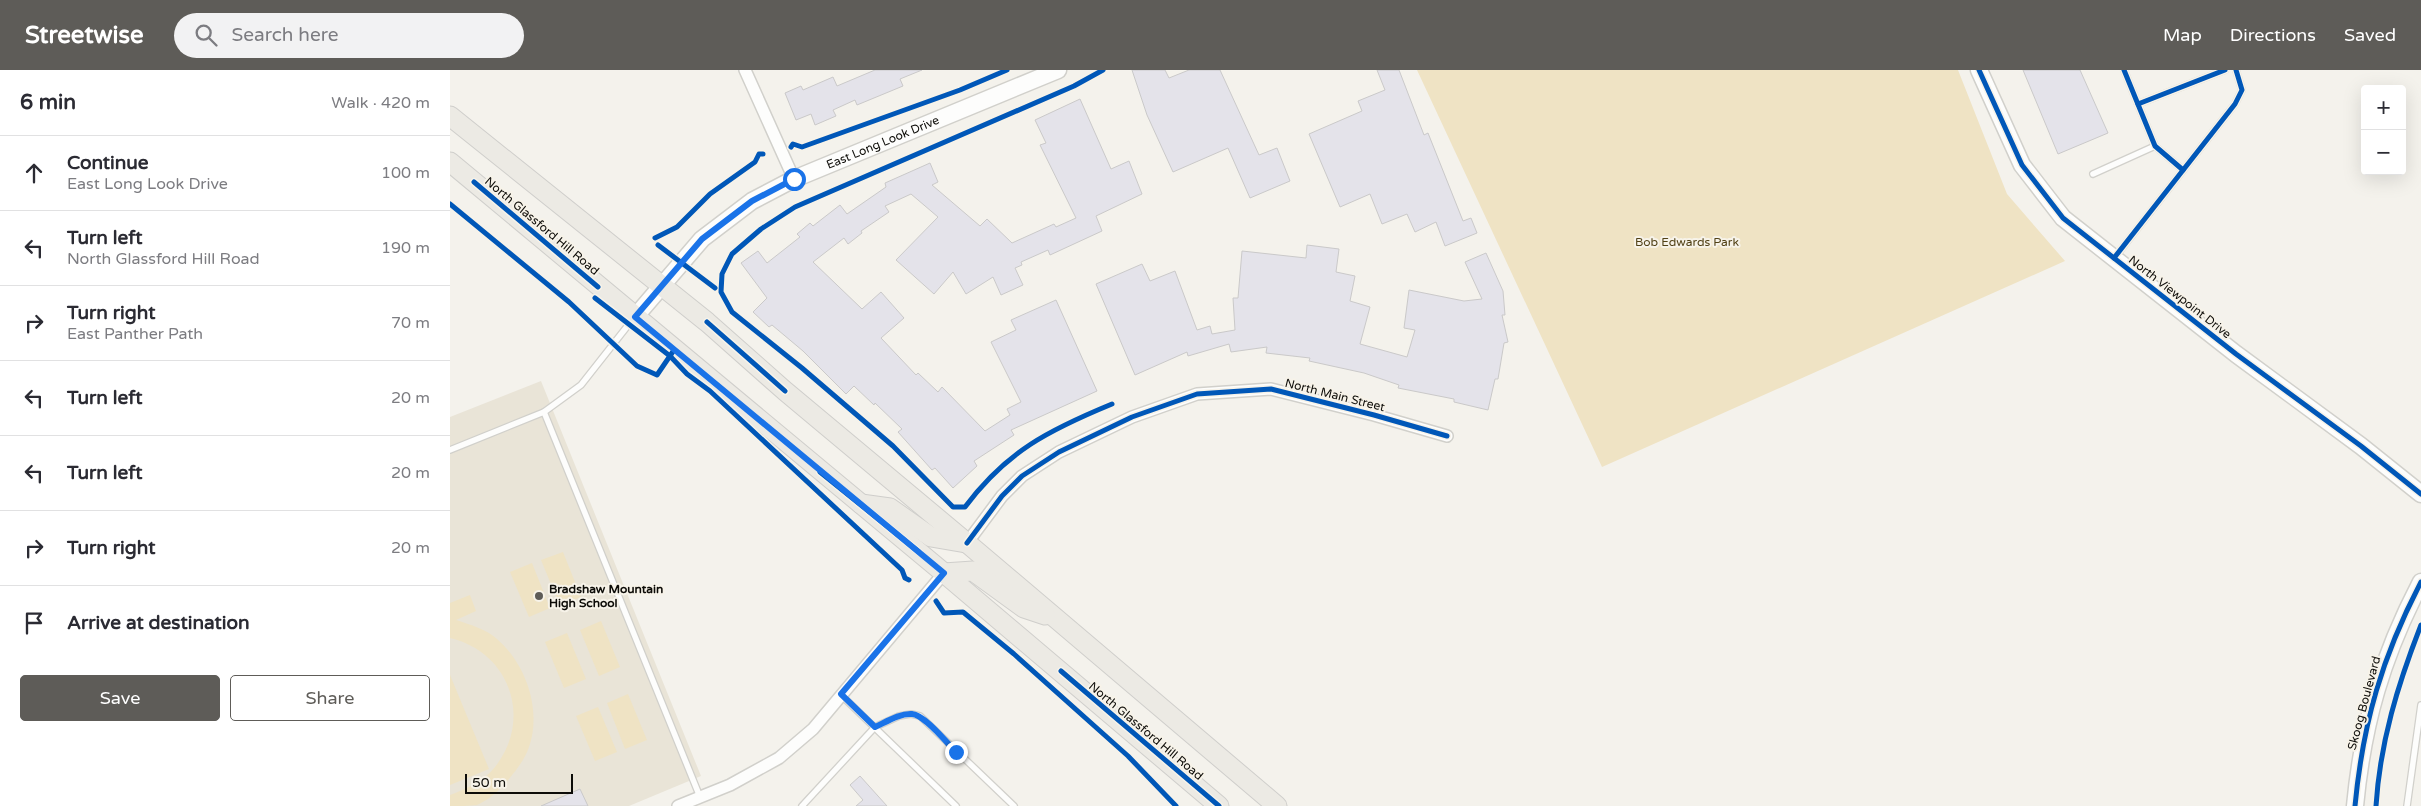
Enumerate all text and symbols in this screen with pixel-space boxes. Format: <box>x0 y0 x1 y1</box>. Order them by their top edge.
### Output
search box <box>174 13 524 58</box>
text: Streetwise <box>25 21 144 50</box>
icon: search <box>192 21 220 49</box>
text: Search here <box>232 24 338 46</box>
text: Map <box>2163 24 2202 46</box>
text: Directions <box>2230 24 2316 46</box>
text: Saved <box>2344 24 2396 46</box>
map controls <box>2361 85 2406 175</box>
button: + <box>2361 85 2406 130</box>
text: 6 min <box>20 90 76 115</box>
text: Walk · 420 m <box>331 93 430 113</box>
street label: East Long Look Drive <box>824 113 941 172</box>
button: − <box>2361 130 2406 175</box>
text: Continue <box>67 152 149 174</box>
icon: ahead <box>20 159 48 187</box>
text: 100 m <box>381 163 430 183</box>
route start <box>783 168 806 191</box>
text: East Long Look Drive <box>67 174 228 194</box>
street label: North Glassford Hill Road <box>482 174 602 278</box>
text: Turn left <box>67 227 143 249</box>
icon: left <box>20 234 48 262</box>
park label: Bob Edwards Park <box>1635 235 1739 249</box>
text: 190 m <box>381 238 430 258</box>
text: North Glassford Hill Road <box>67 249 260 269</box>
street label: North Viewpoint Drive <box>2126 253 2234 341</box>
text: Turn right <box>67 302 155 324</box>
icon: right <box>20 309 48 337</box>
text: 70 m <box>391 313 430 333</box>
text: East Panther Path <box>67 324 203 344</box>
street label: North Main Street <box>1284 376 1387 414</box>
icon: left <box>20 384 48 412</box>
text: Turn left <box>67 387 143 409</box>
text: 20 m <box>391 388 430 408</box>
icon: left <box>20 459 48 487</box>
text: Turn left <box>67 462 143 484</box>
text: 20 m <box>391 463 430 483</box>
icon: right <box>20 534 48 562</box>
text: Turn right <box>67 537 155 559</box>
text: 20 m <box>391 538 430 558</box>
place label: Bradshaw Mountain High School <box>549 582 663 611</box>
marker: Bradshaw Mountain High School <box>533 590 545 602</box>
icon: arrive <box>20 609 48 637</box>
text: Arrive at destination <box>67 612 250 634</box>
street label: Skoog Boulevard <box>2345 655 2383 751</box>
button: Save <box>20 675 220 721</box>
button: Share <box>230 675 430 721</box>
street label: North Glassford Hill Road <box>1086 679 1206 783</box>
route end <box>945 741 968 764</box>
scale bar <box>465 771 572 794</box>
text: 50 m <box>472 774 506 791</box>

